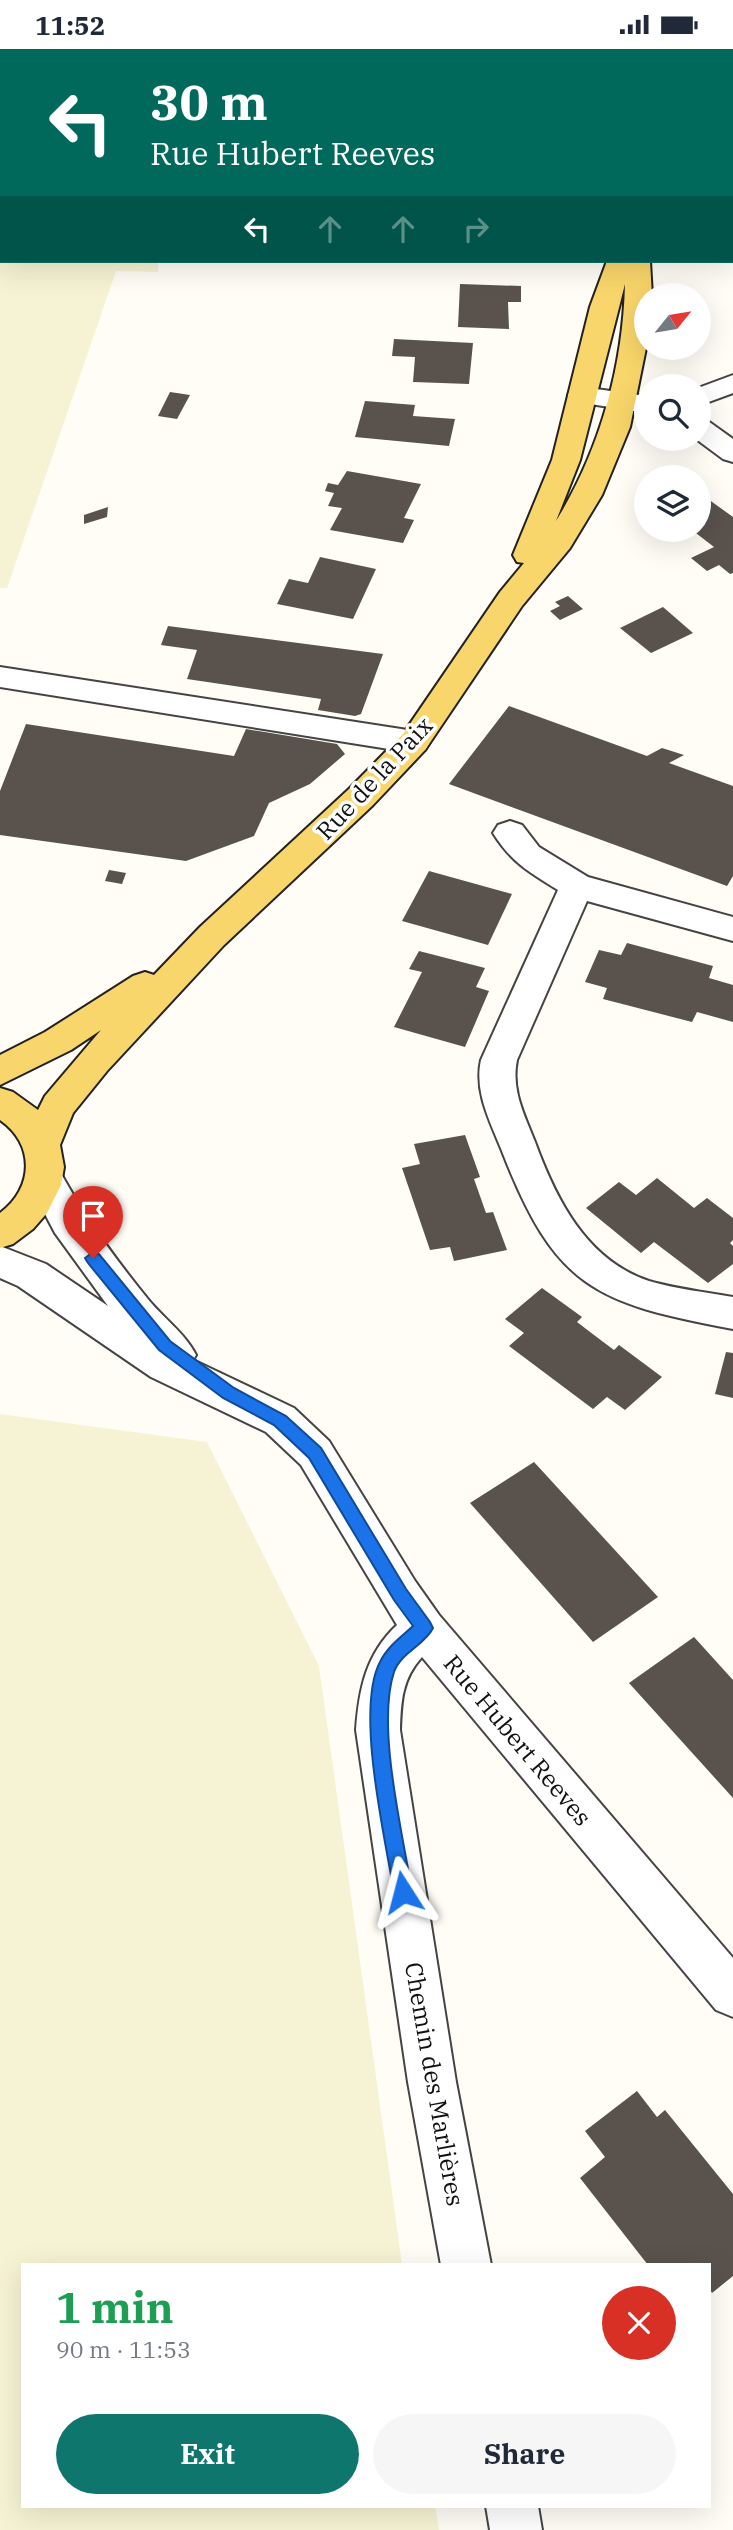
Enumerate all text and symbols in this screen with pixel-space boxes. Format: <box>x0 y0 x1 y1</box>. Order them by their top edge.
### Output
text: 11:52 <box>35 8 105 42</box>
text: 30 m <box>150 70 268 133</box>
icon: left <box>35 77 126 168</box>
text: Rue Hubert Reeves <box>150 132 435 174</box>
icon: left <box>238 210 276 248</box>
icon: ahead <box>311 210 349 248</box>
icon: ahead <box>384 210 422 248</box>
icon: right <box>457 210 495 248</box>
north arrow <box>634 283 710 361</box>
map controls <box>634 283 711 542</box>
button: search <box>634 374 711 451</box>
button: layers <box>634 465 711 542</box>
street label: Rue de la Paix <box>309 710 439 846</box>
pin <box>63 1186 123 1258</box>
icon: arrive <box>74 1197 112 1235</box>
street label: Rue Hubert Reeves <box>437 1648 599 1832</box>
position arrow <box>366 1855 440 1929</box>
street label: Chemin des Marlières <box>398 1960 472 2208</box>
text: 1 min <box>56 2280 174 2335</box>
button: close <box>602 2286 676 2360</box>
text: 90 m · 11:53 <box>56 2334 191 2364</box>
button: Exit <box>56 2414 359 2494</box>
button: Share <box>373 2414 676 2494</box>

